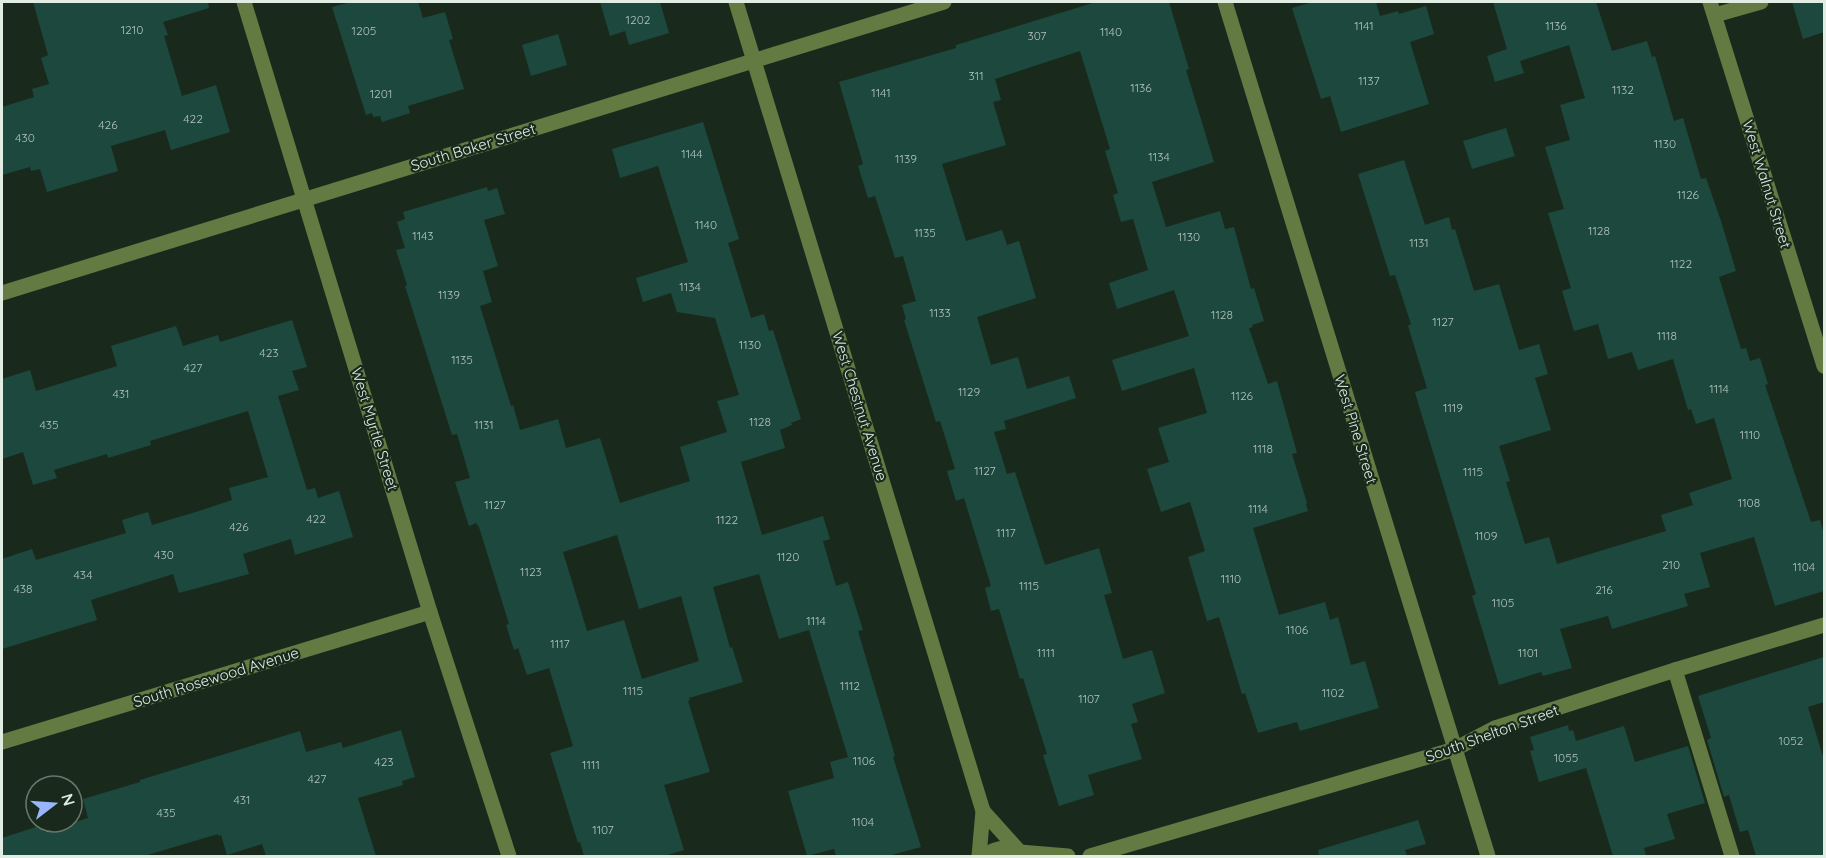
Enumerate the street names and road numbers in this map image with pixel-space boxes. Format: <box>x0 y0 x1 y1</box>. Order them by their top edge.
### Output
street label: West Walnut Street <box>1738 118 1796 250</box>
street label: South Baker Street <box>408 119 538 175</box>
street label: West Chestnut Avenue <box>828 329 892 483</box>
street label: West Myrtle Street <box>347 365 403 493</box>
street label: West Pine Street <box>1330 372 1382 486</box>
street label: South Rosewood Avenue <box>131 643 301 711</box>
street label: South Shelton Street <box>1423 700 1561 766</box>

